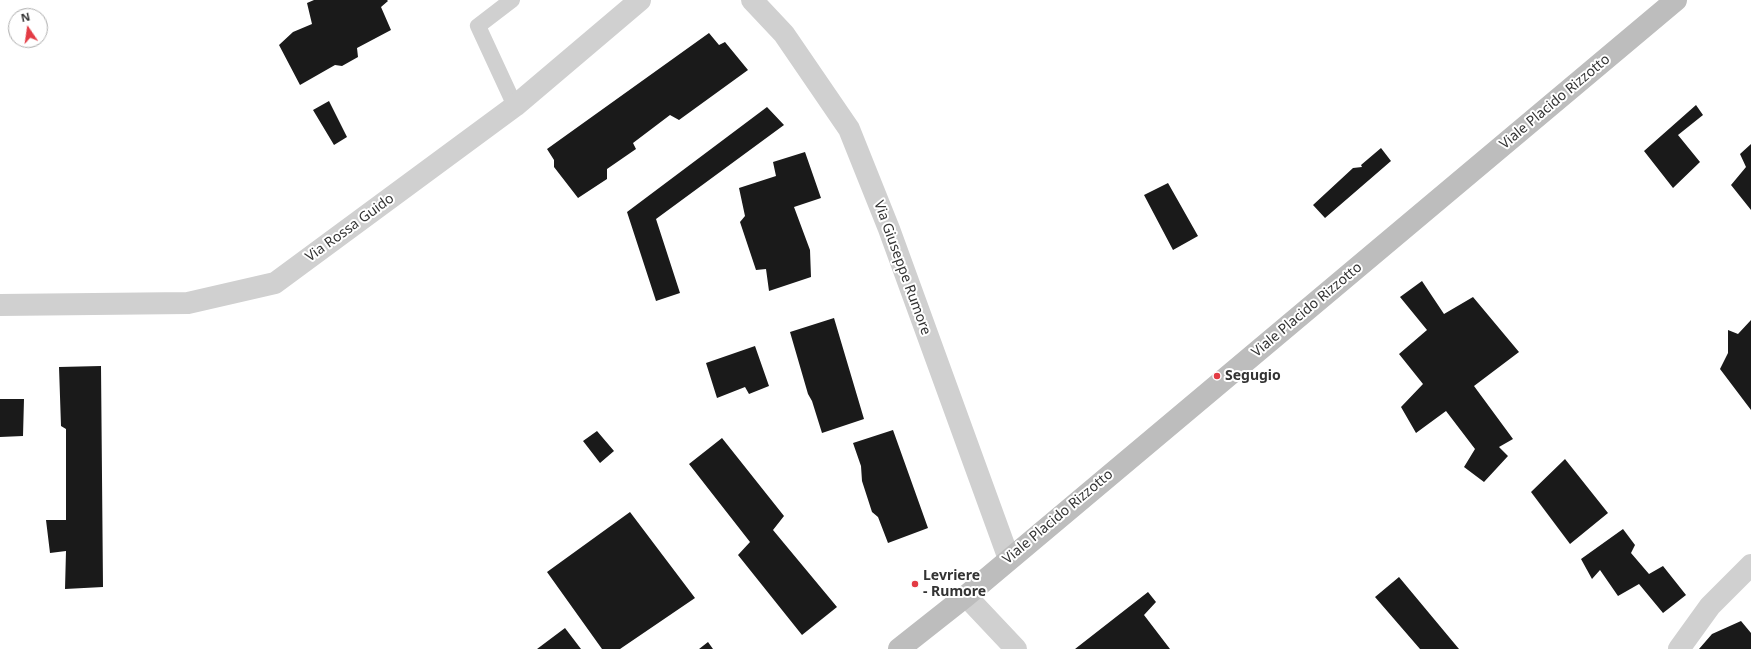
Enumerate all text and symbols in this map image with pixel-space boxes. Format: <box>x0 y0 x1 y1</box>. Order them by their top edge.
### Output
north arrow <box>8 8 48 48</box>
text: N <box>19 8 31 25</box>
street label: Viale Placido Rizzotto <box>1497 51 1613 153</box>
street label: Via Rossa Guido <box>303 190 397 266</box>
street label: Via Giuseppe Rumore <box>870 199 934 337</box>
street label: Viale Placido Rizzotto <box>1249 259 1365 361</box>
place label: Segugio <box>1225 368 1281 384</box>
marker: Segugio <box>1212 371 1222 381</box>
street label: Viale Placido Rizzotto <box>1000 466 1116 568</box>
place label: Levriere - Rumore <box>923 568 986 600</box>
marker: Levriere - Rumore <box>910 579 920 589</box>

